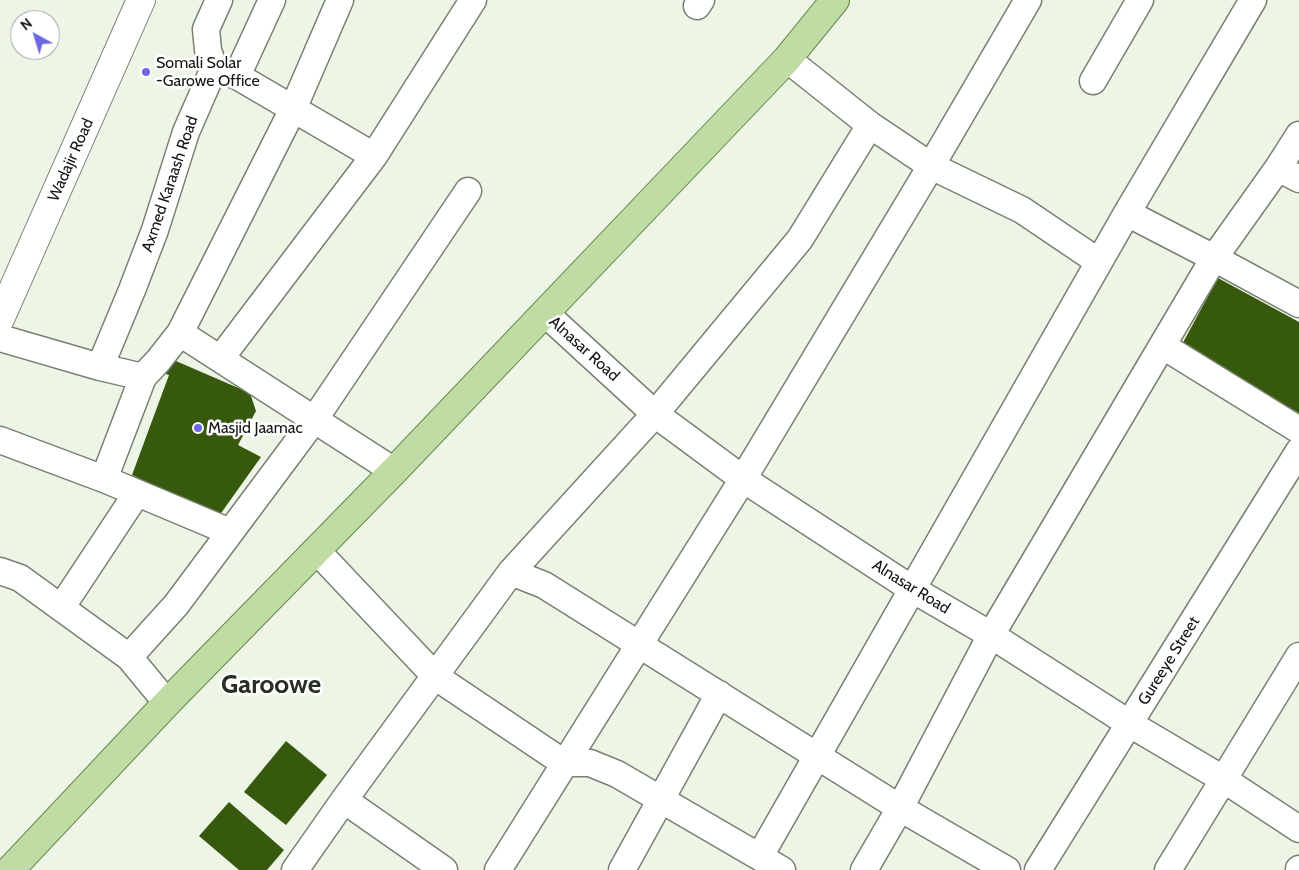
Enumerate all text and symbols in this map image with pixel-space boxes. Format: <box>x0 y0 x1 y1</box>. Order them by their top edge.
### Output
north arrow <box>10 10 60 60</box>
text: N <box>17 14 36 34</box>
place label: Somali Solar -Garowe Office <box>156 53 260 91</box>
marker: Somali Solar -Garowe Office <box>140 66 152 78</box>
street label: Axmed Karaash Road <box>138 113 202 255</box>
street label: Wadajir Road <box>44 115 98 205</box>
street label: Alnasar Road <box>545 312 623 386</box>
place label: Masjid Jaamac <box>208 418 303 438</box>
marker: Masjid Jaamac <box>192 422 204 434</box>
street label: Alnasar Road <box>869 556 953 618</box>
street label: Gureeye Street <box>1134 613 1204 709</box>
district label: Garoowe <box>221 669 321 701</box>

